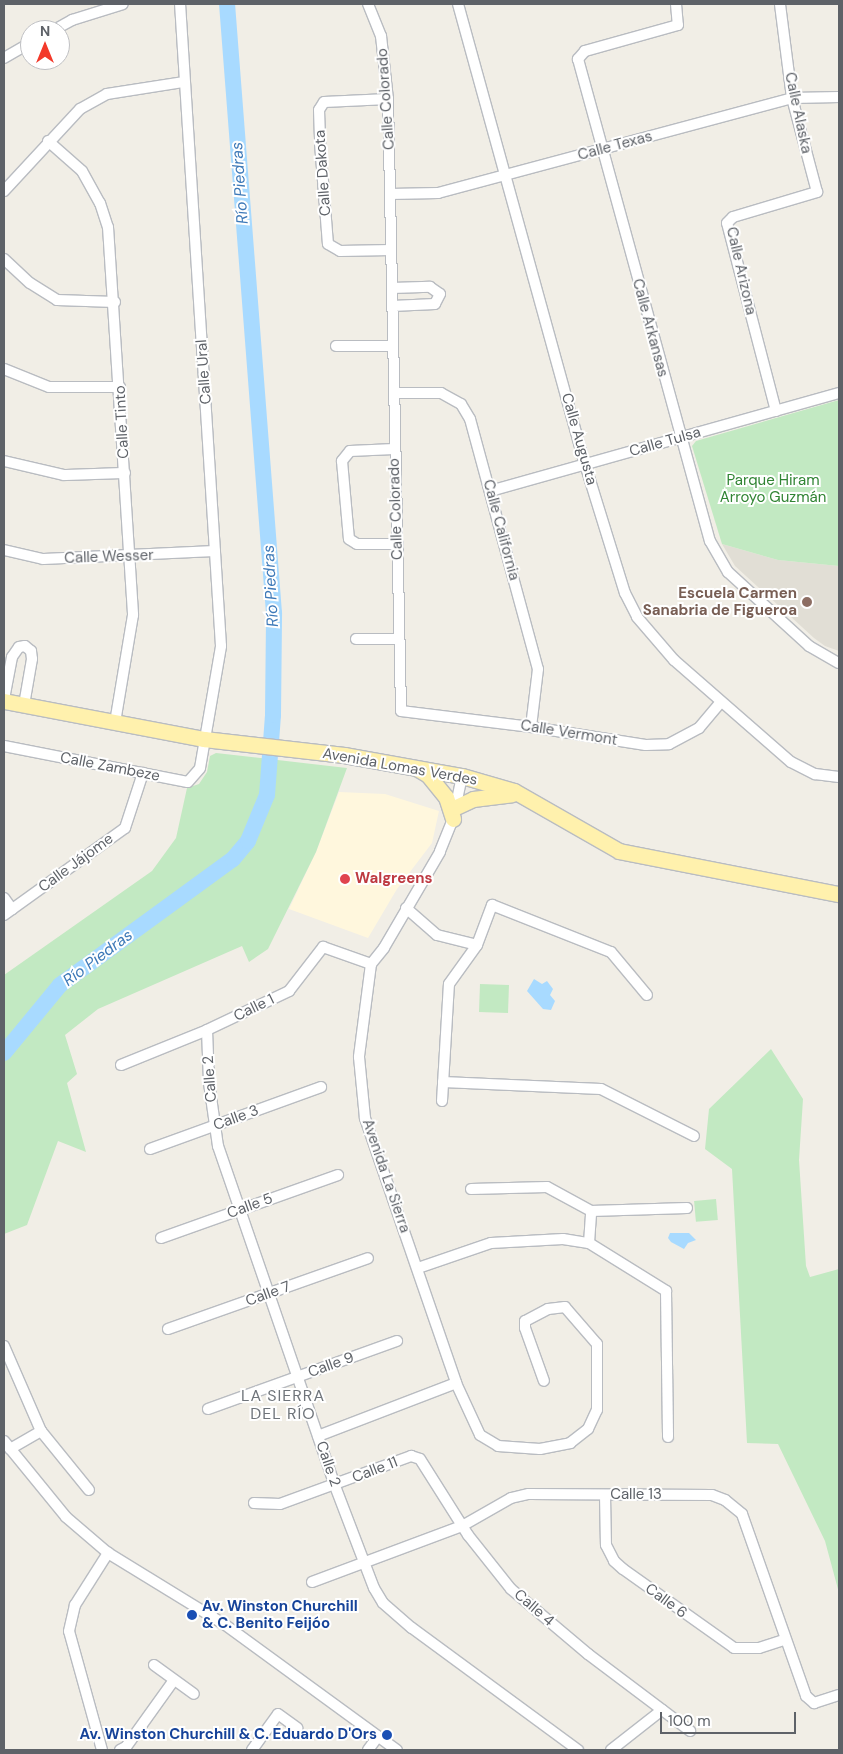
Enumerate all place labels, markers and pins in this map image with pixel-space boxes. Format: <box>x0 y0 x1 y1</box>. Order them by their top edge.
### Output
place label: Escuela Carmen Sanabria de Figueroa <box>643 584 797 619</box>
marker: Escuela Carmen Sanabria de Figueroa <box>801 596 813 608</box>
place label: Walgreens <box>355 870 432 888</box>
marker: Walgreens <box>339 873 351 885</box>
place label: Av. Winston Churchill & C. Benito Feijóo <box>202 1597 358 1632</box>
marker: Av. Winston Churchill & C. Benito Feijóo <box>186 1609 198 1621</box>
place label: Av. Winston Churchill & C. Eduardo D'Ors <box>80 1726 377 1744</box>
marker: Av. Winston Churchill & C. Eduardo D'Ors <box>381 1729 393 1741</box>

